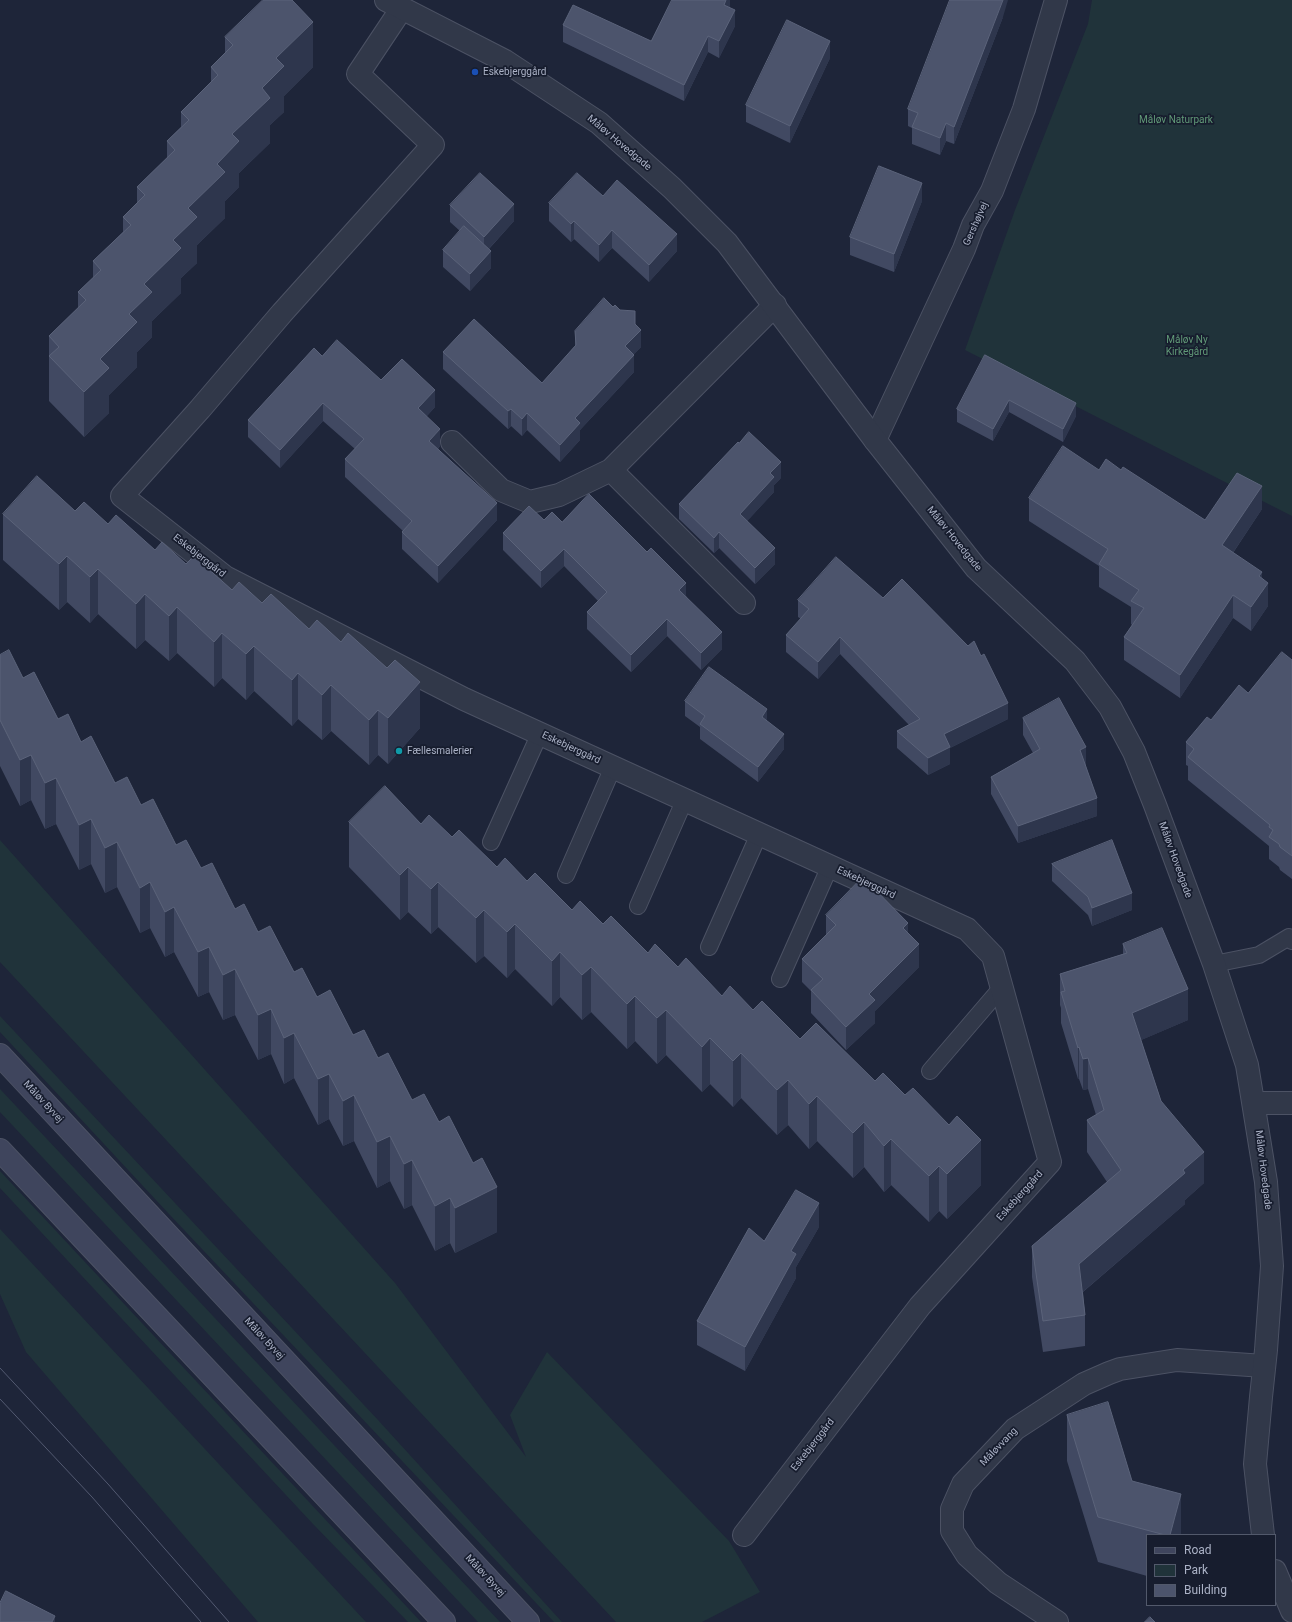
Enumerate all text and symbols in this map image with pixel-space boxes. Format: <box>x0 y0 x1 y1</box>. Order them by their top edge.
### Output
place label: Eskebjerggård <box>483 66 546 78</box>
marker: Eskebjerggård <box>470 67 480 77</box>
street label: Måløv Hovedgade <box>584 113 654 173</box>
park label: Måløv Naturpark <box>1139 114 1213 126</box>
street label: Gershøjvej <box>961 200 991 248</box>
park label: Måløv Ny Kirkegård <box>1166 334 1208 358</box>
street label: Måløv Hovedgade <box>924 504 984 574</box>
street label: Eskebjerggård <box>170 532 228 580</box>
street label: Eskebjerggård <box>540 729 602 767</box>
place label: Fællesmalerier <box>407 745 473 757</box>
marker: Fællesmalerier <box>394 746 404 756</box>
street label: Måløv Hovedgade <box>1156 820 1194 900</box>
street label: Eskebjerggård <box>835 864 897 902</box>
street label: Måløv Byvej <box>21 1079 65 1125</box>
street label: Måløv Hovedgade <box>1252 1130 1274 1210</box>
street label: Eskebjerggård <box>994 1168 1046 1224</box>
street label: Måløv Byvej <box>242 1316 286 1362</box>
street label: Eskebjerggård <box>789 1416 837 1474</box>
street label: Måløvvang <box>978 1425 1020 1469</box>
legend <box>1146 1534 1276 1606</box>
text: Road <box>1184 1543 1212 1557</box>
street label: Måløv Byvej <box>463 1553 507 1599</box>
text: Park <box>1184 1563 1208 1577</box>
text: Building <box>1184 1583 1227 1597</box>

